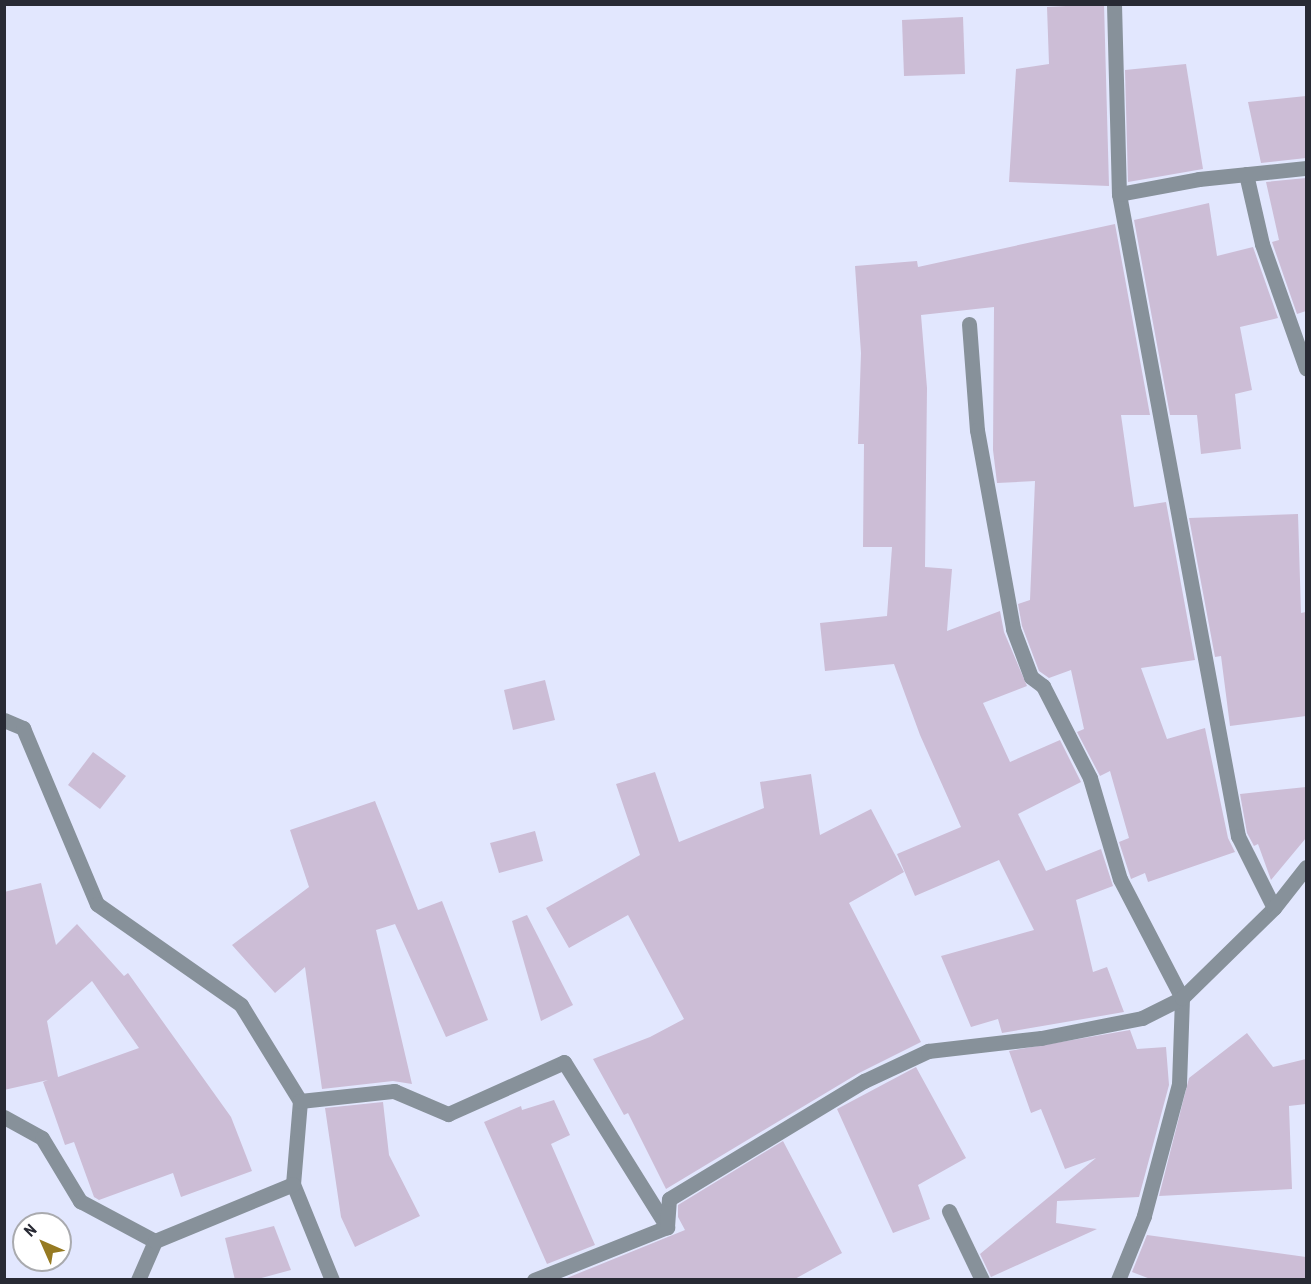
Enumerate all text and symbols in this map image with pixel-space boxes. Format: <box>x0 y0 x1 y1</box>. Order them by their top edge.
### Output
north arrow <box>12 1212 72 1272</box>
text: N <box>20 1220 41 1241</box>

